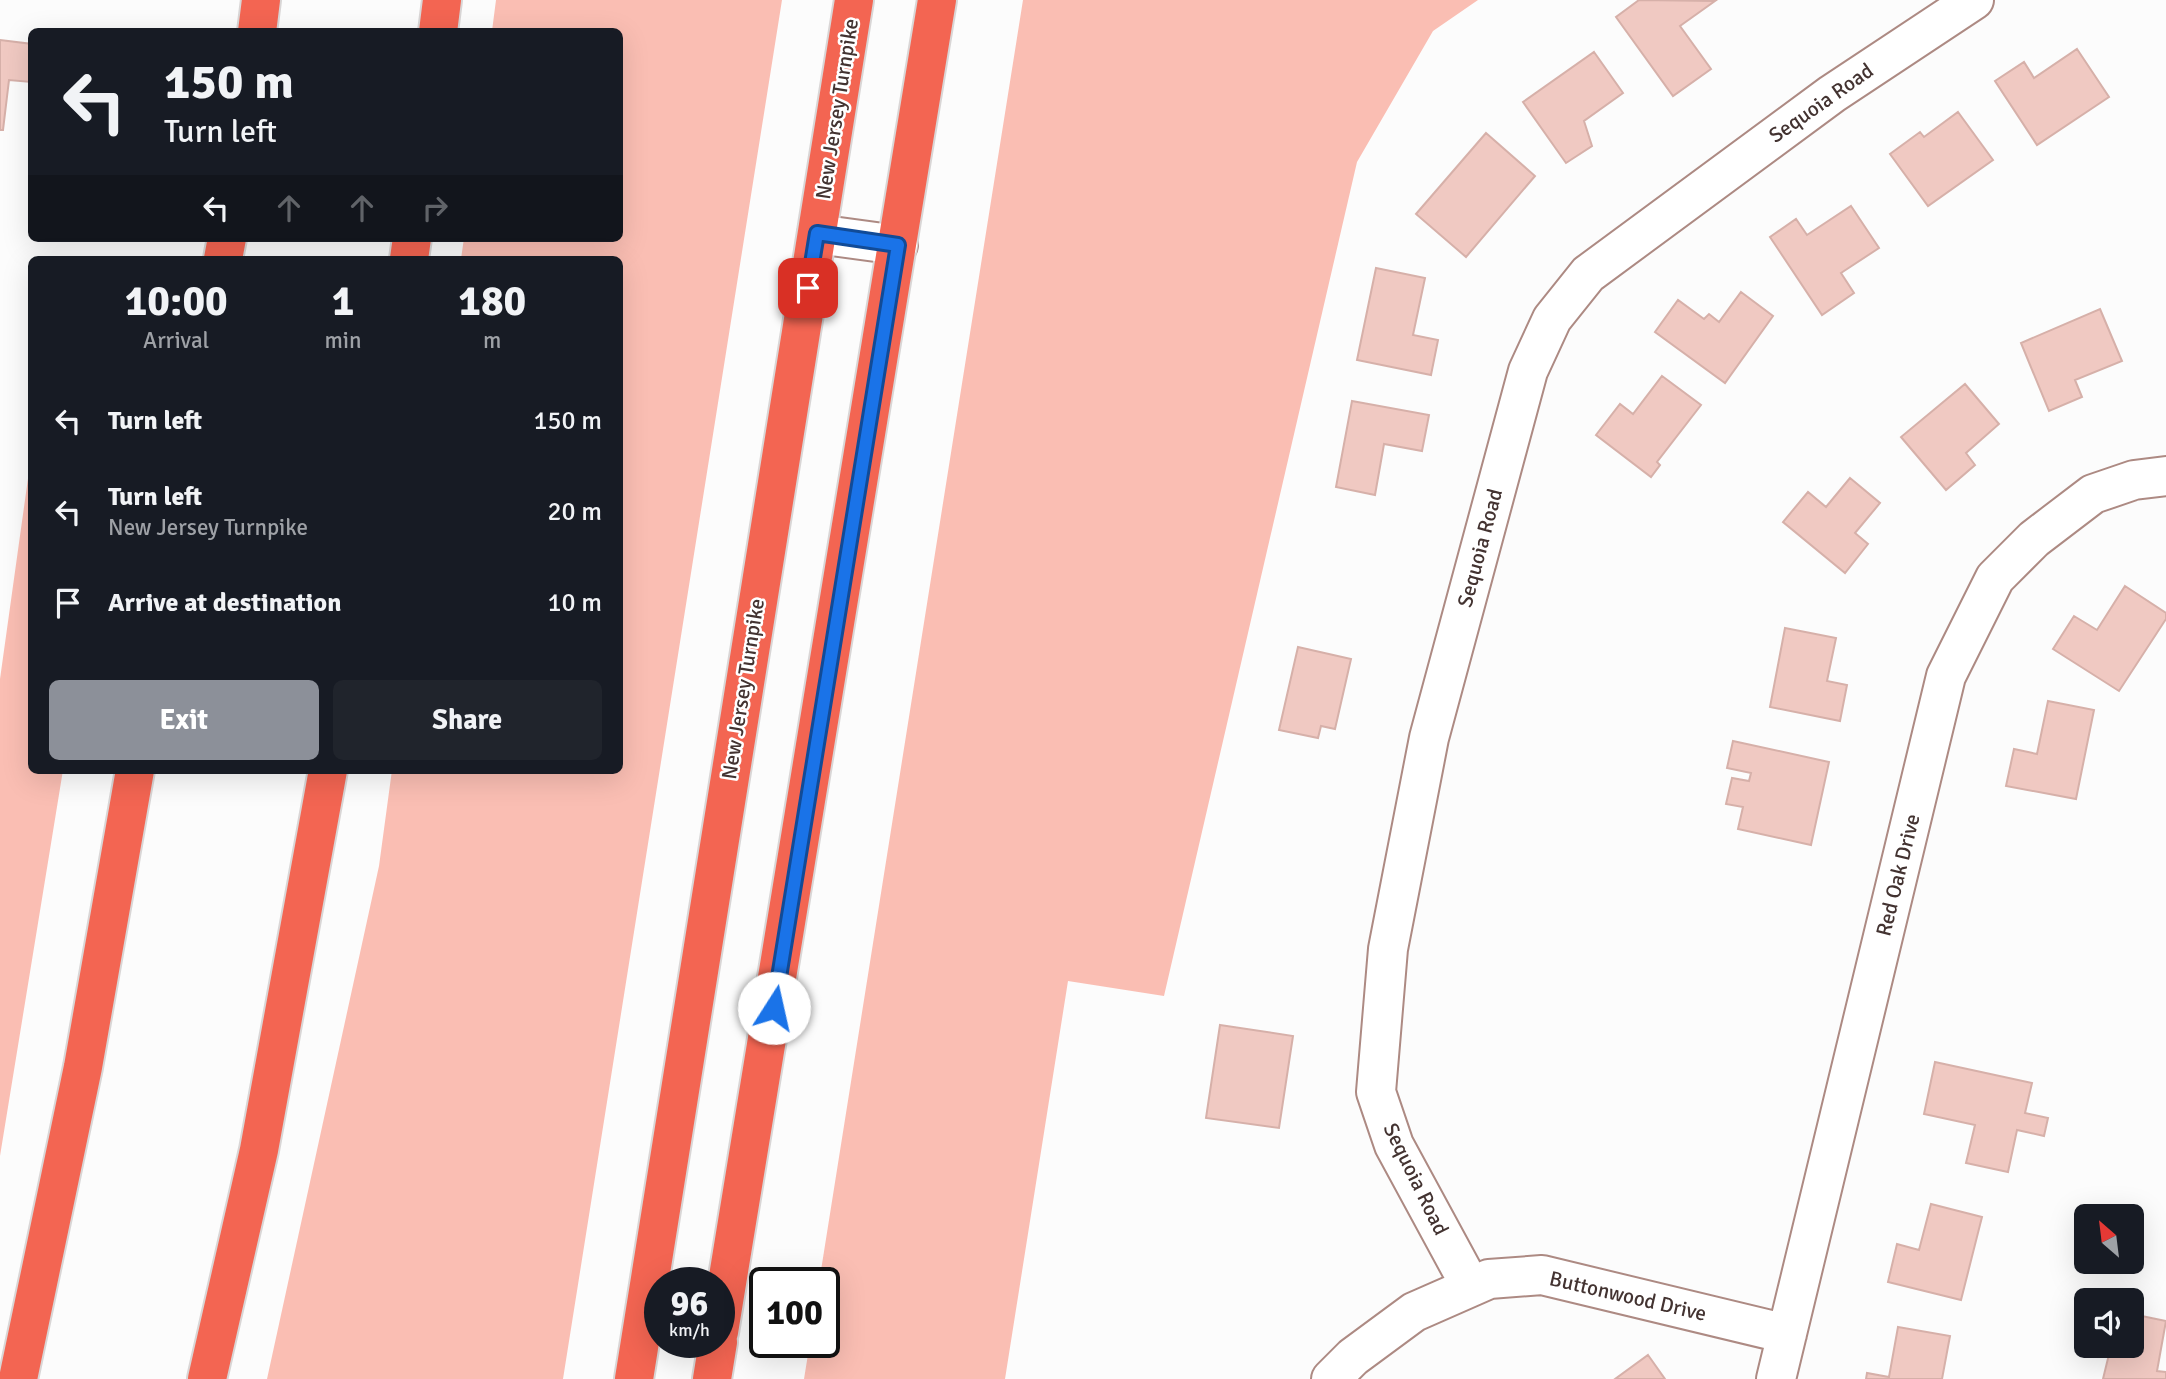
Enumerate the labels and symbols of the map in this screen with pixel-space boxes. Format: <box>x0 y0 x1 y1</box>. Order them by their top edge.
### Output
street label: New Jersey Turnpike <box>810 17 864 201</box>
street label: Sequoia Road <box>1764 57 1878 149</box>
pin <box>778 258 838 318</box>
street label: Sequoia Road <box>1452 486 1508 610</box>
street label: New Jersey Turnpike <box>716 597 770 781</box>
street label: Red Oak Drive <box>1870 811 1926 939</box>
position arrow <box>737 971 811 1045</box>
street label: Sequoia Road <box>1378 1119 1454 1239</box>
north arrow <box>2074 1204 2144 1274</box>
street label: Buttonwood Drive <box>1547 1265 1709 1327</box>
speed limit sign: 100 <box>749 1267 840 1358</box>

